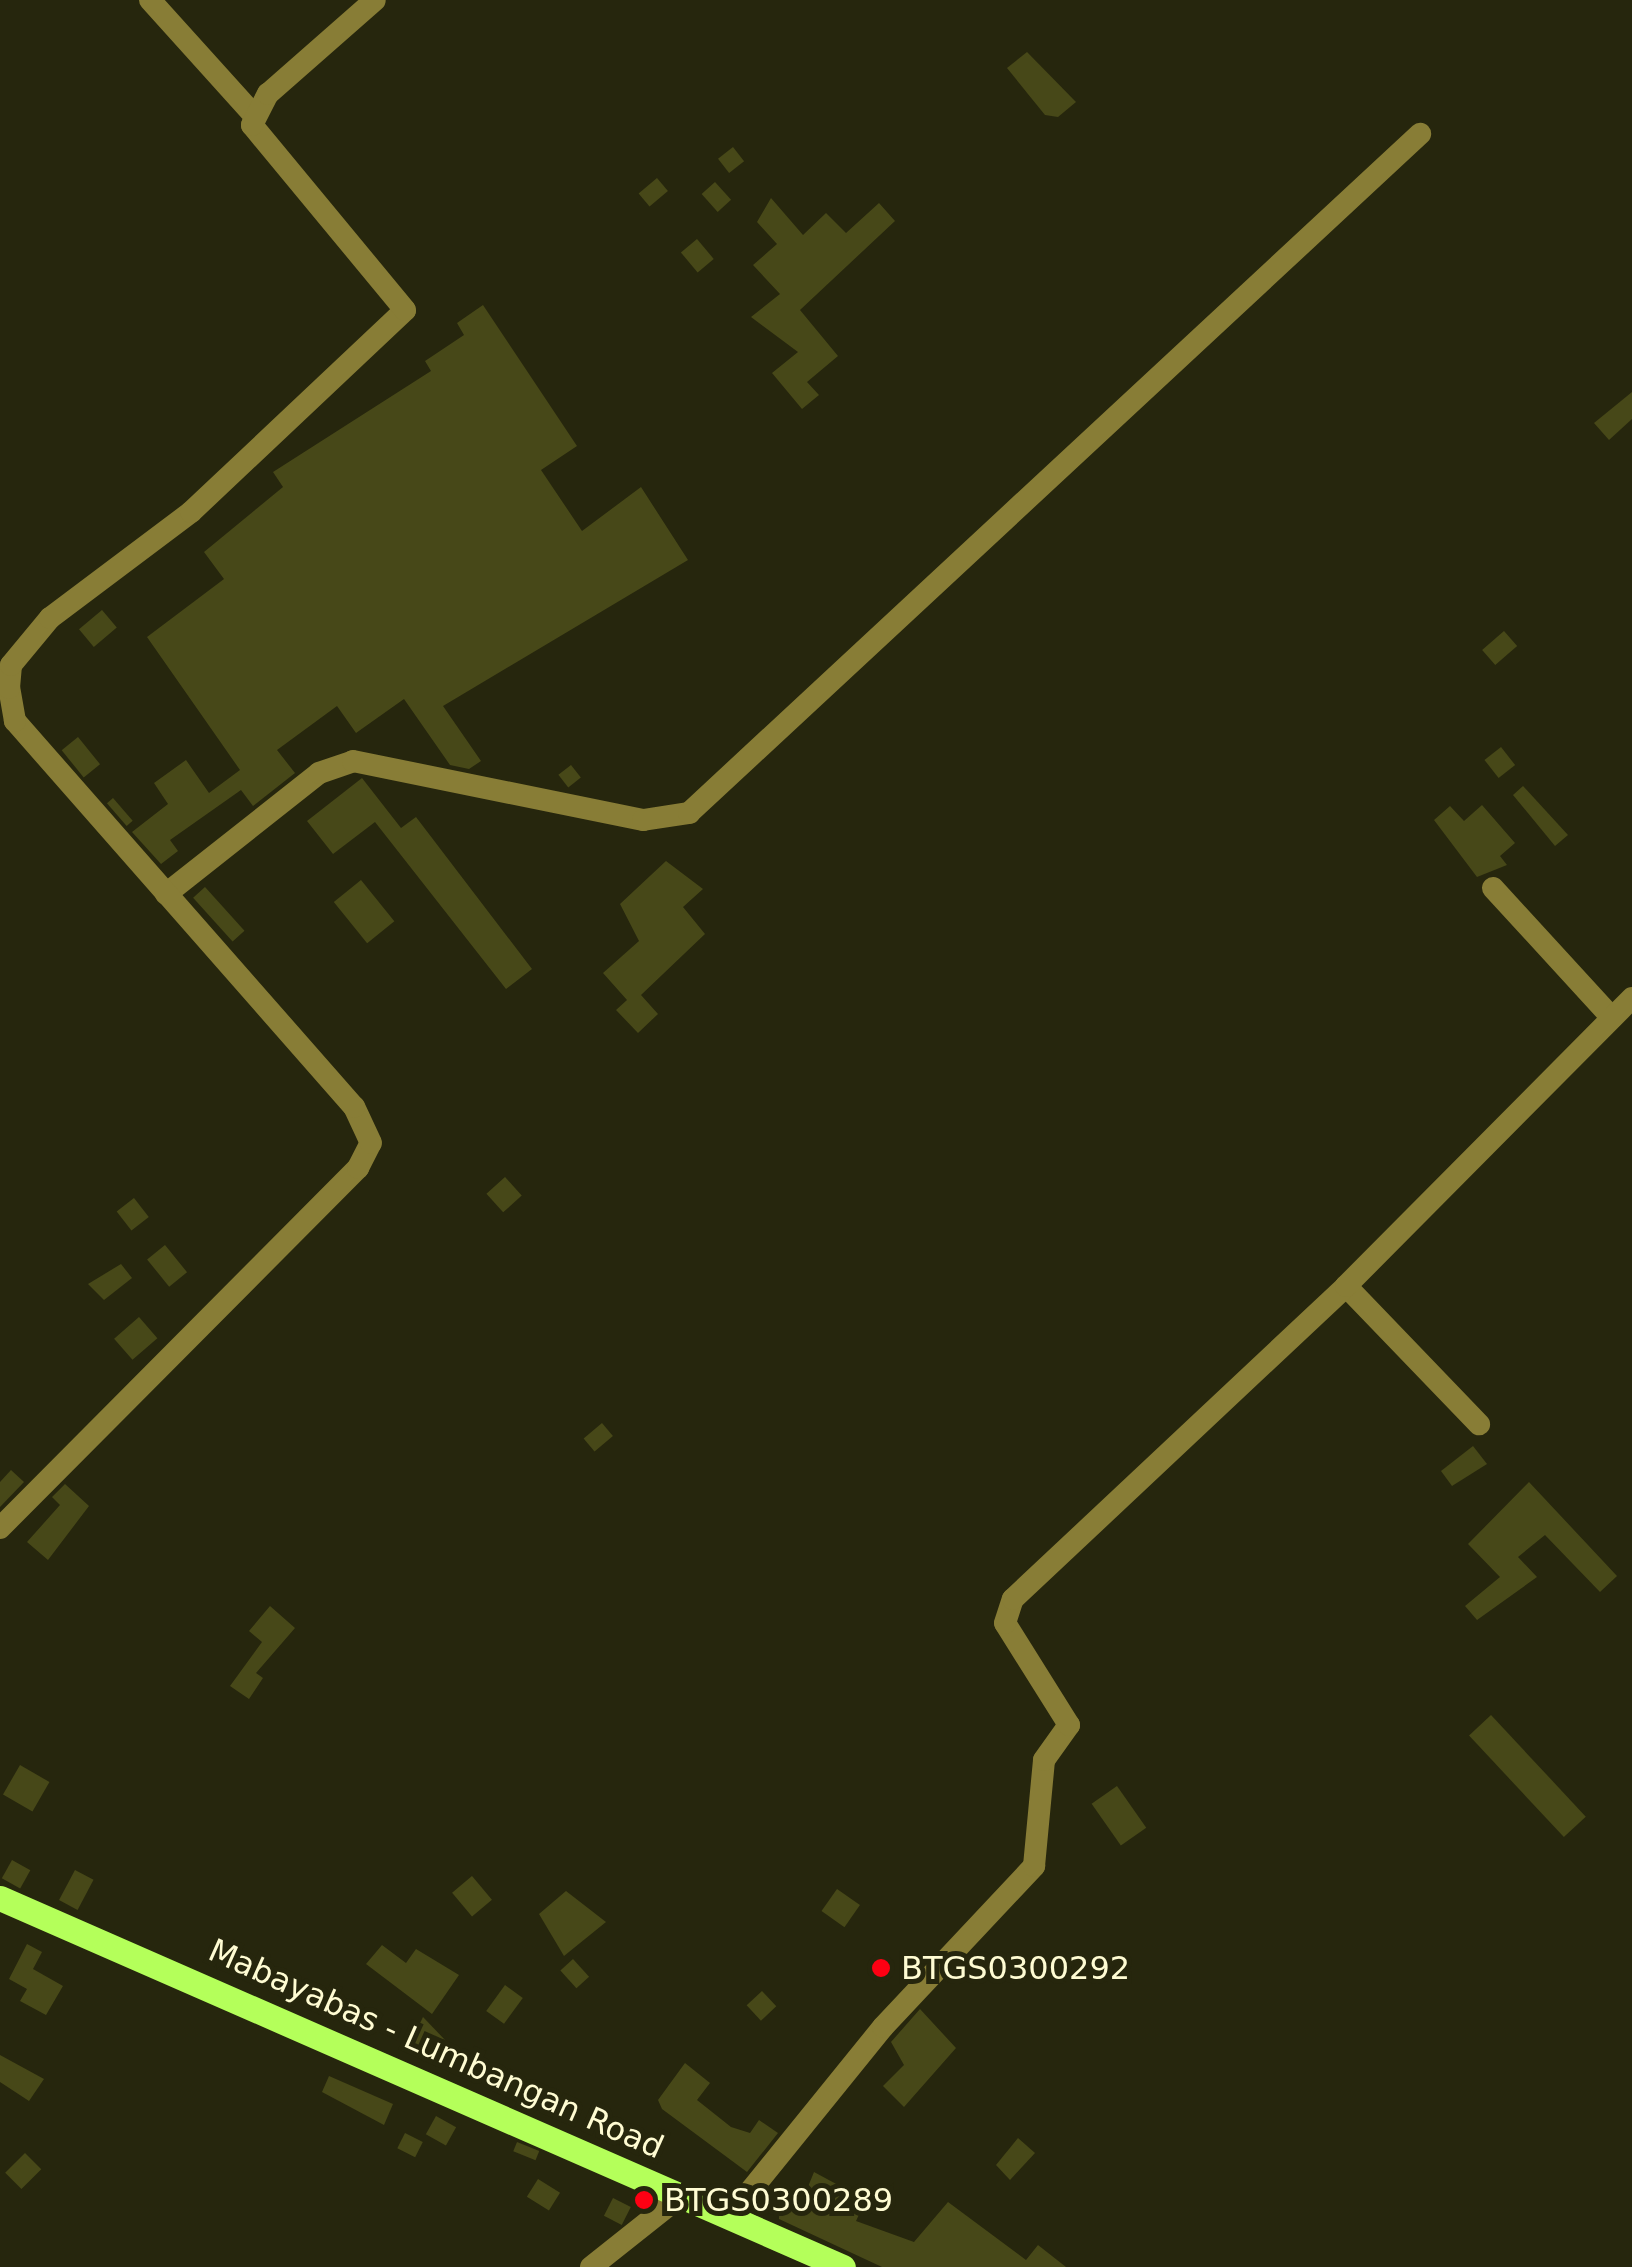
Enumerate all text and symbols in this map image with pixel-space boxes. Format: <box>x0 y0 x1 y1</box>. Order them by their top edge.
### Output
street label: Mabayabas - Lumbangan Road <box>203 1931 669 2167</box>
place label: BTGS0300292 <box>901 1949 1130 1987</box>
marker: BTGS0300292 <box>870 1957 892 1979</box>
place label: BTGS0300289 <box>664 2181 893 2219</box>
marker: BTGS0300289 <box>633 2189 655 2211</box>

